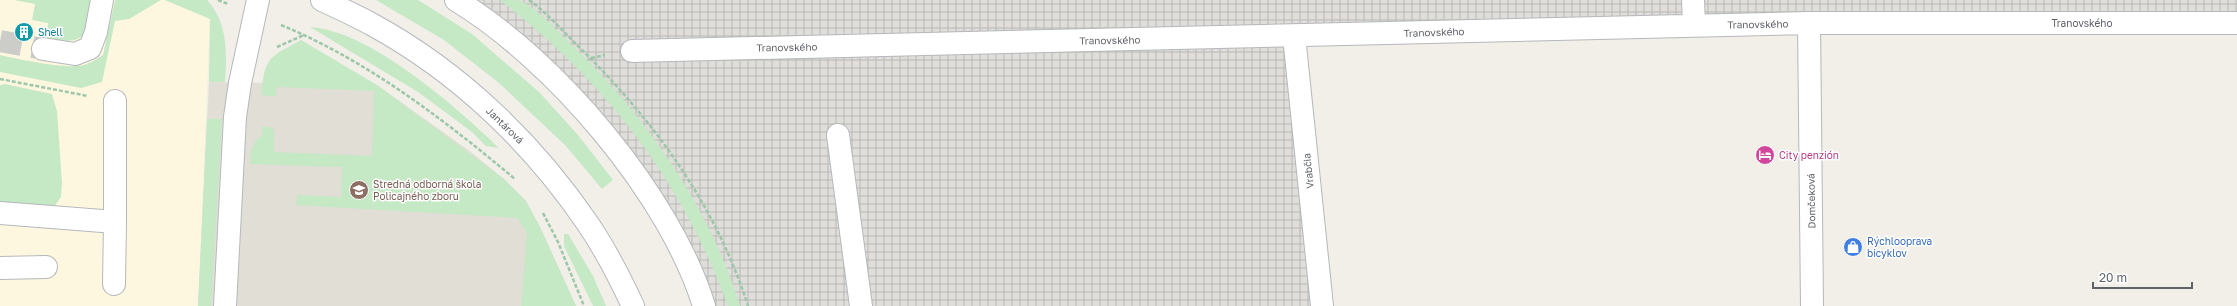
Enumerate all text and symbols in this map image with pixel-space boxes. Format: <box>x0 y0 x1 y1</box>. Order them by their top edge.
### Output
street label: Tranovského <box>1727 17 1789 31</box>
street label: Tranovského <box>2052 17 2113 29</box>
building icon: Shell <box>13 21 35 43</box>
street label: Tranovského <box>1403 25 1465 39</box>
place label: Shell <box>38 26 63 38</box>
street label: Tranovského <box>1079 33 1141 47</box>
street label: Tranovského <box>756 40 818 54</box>
street label: Jantárová <box>484 104 526 146</box>
hotel icon: City penzión <box>1754 144 1776 166</box>
place label: City penzión <box>1779 149 1839 161</box>
street label: Vrabčia <box>1300 153 1316 189</box>
street label: Domčeková <box>1805 173 1817 229</box>
place label: Stredná odborná škola Policajného zboru <box>373 178 481 202</box>
school or university icon: Stredná odborná škola Policajného zboru <box>348 179 370 201</box>
place label: Rýchlooprava bicyklov <box>1867 235 1932 259</box>
shop icon: Rýchlooprava bicyklov <box>1842 236 1864 258</box>
scale bar <box>2093 264 2192 290</box>
text: 20 m <box>2099 270 2127 285</box>

